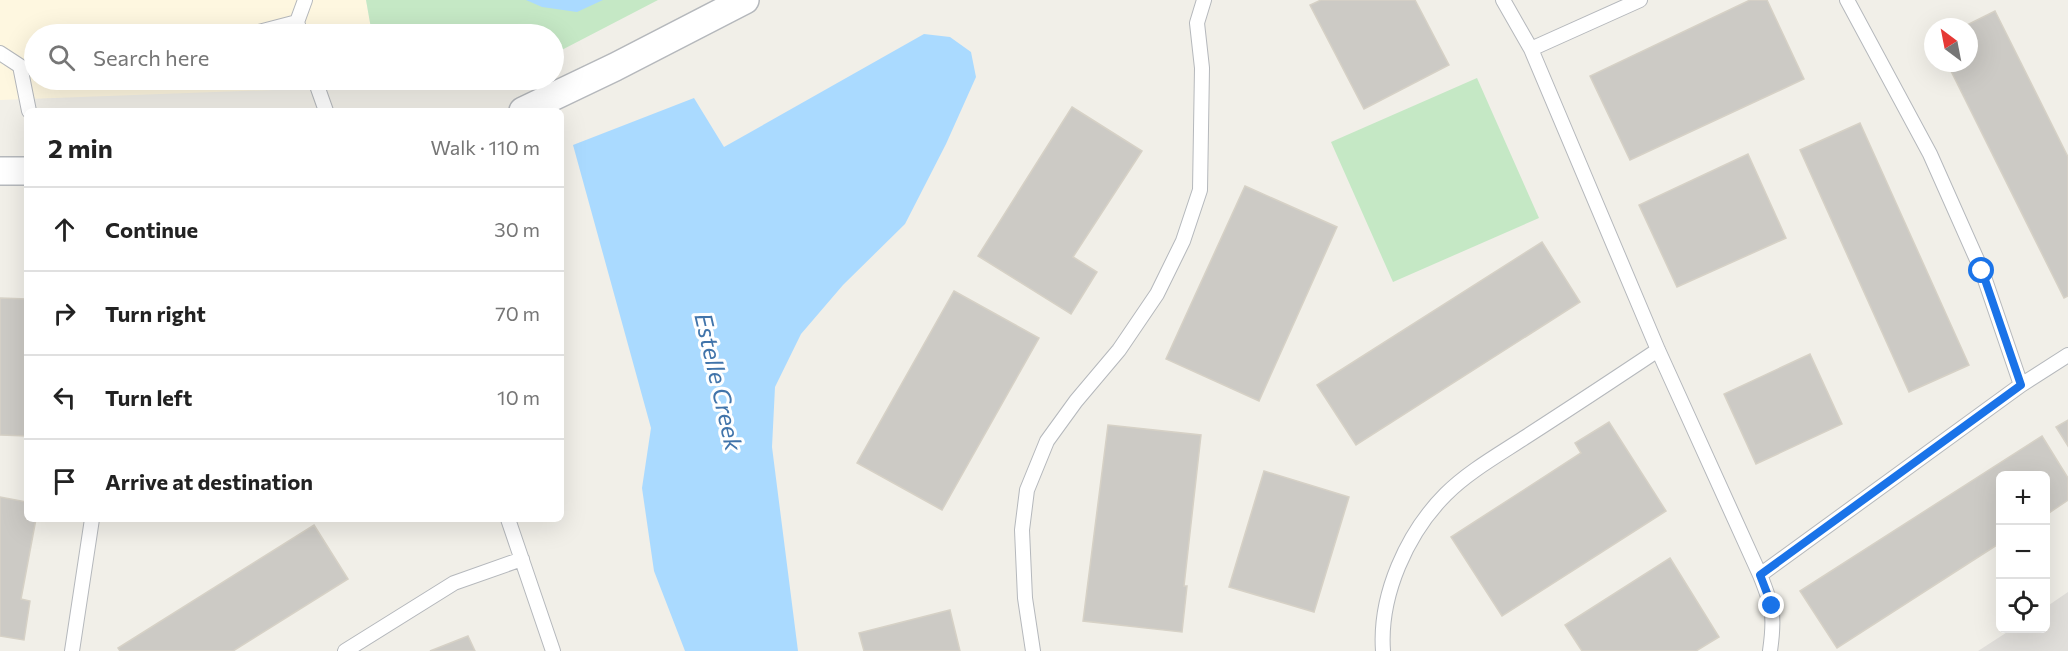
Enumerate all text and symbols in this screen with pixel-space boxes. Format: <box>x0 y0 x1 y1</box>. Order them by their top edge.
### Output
north arrow <box>1924 18 1978 72</box>
search box <box>24 24 564 90</box>
icon: search <box>45 41 78 74</box>
text: Search here <box>93 44 209 71</box>
text: 2 min <box>48 132 113 163</box>
text: Walk · 110 m <box>430 135 540 159</box>
icon: ahead <box>48 213 81 246</box>
text: Continue <box>105 216 198 243</box>
text: 30 m <box>494 217 540 241</box>
route start <box>1968 257 1994 283</box>
icon: right <box>48 297 81 330</box>
text: Turn right <box>105 300 206 327</box>
text: 70 m <box>495 301 540 325</box>
water label: Estelle Creek <box>690 310 750 454</box>
icon: left <box>48 381 81 414</box>
text: Turn left <box>105 384 192 411</box>
text: 10 m <box>497 385 540 409</box>
icon: arrive <box>48 465 81 498</box>
text: Arrive at destination <box>105 468 313 495</box>
map controls <box>1996 471 2050 633</box>
button: + <box>1996 471 2050 525</box>
button: − <box>1996 525 2050 579</box>
button: locate <box>1996 579 2050 633</box>
route end <box>1758 592 1784 618</box>

